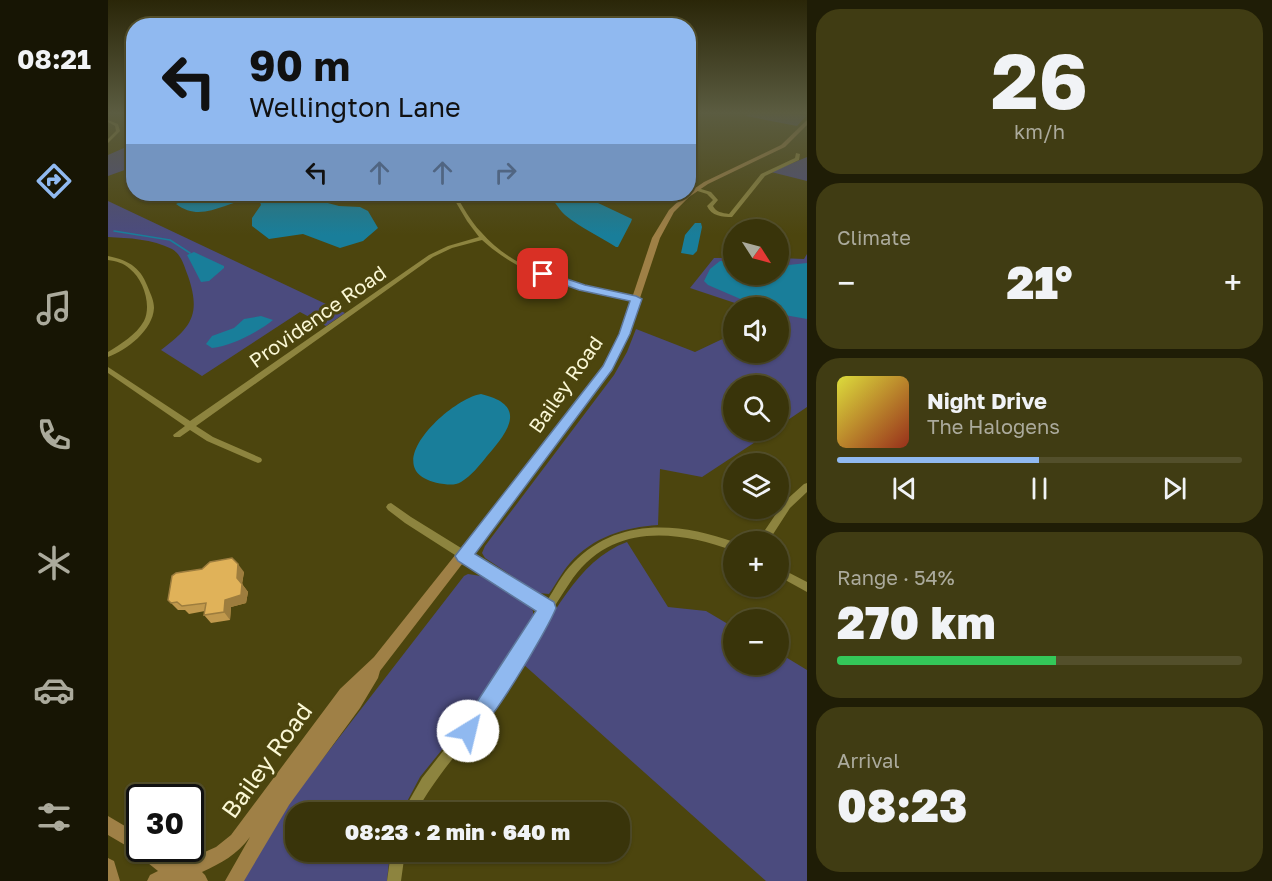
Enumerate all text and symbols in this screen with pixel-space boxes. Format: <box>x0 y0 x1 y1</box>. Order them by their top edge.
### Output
text: 26 <box>991 33 1088 126</box>
text: 90 m <box>249 40 350 90</box>
icon: left <box>150 42 228 120</box>
text: 08:21 <box>17 43 91 75</box>
text: Wellington Lane <box>249 91 461 123</box>
text: km/h <box>1014 119 1065 143</box>
icon: left <box>300 156 333 189</box>
icon: ahead <box>363 156 396 189</box>
icon: ahead <box>426 156 459 189</box>
icon: right <box>489 156 522 189</box>
icon: directions <box>33 160 75 202</box>
north arrow <box>723 219 789 285</box>
map controls <box>723 219 789 675</box>
text: Climate <box>837 225 911 249</box>
pin <box>517 248 568 299</box>
text: 21° <box>1006 255 1073 309</box>
icon: arrive <box>526 257 559 290</box>
street label: Providence Road <box>244 260 390 372</box>
text: − <box>837 263 855 302</box>
text: + <box>1224 263 1242 302</box>
icon: music <box>33 287 75 329</box>
button: sound <box>723 297 789 363</box>
street label: Bailey Road <box>523 331 607 437</box>
button: search <box>723 375 789 441</box>
text: Night Drive <box>927 387 1047 414</box>
icon: phone <box>33 414 75 456</box>
text: The Halogens <box>927 414 1060 438</box>
button: layers <box>723 453 789 519</box>
icon: previous <box>888 472 921 505</box>
icon: pause <box>1023 472 1056 505</box>
icon: next <box>1158 472 1191 505</box>
button: + <box>723 531 789 597</box>
icon: climate <box>33 542 75 584</box>
text: Range · 54% <box>837 565 955 589</box>
text: 270 km <box>837 595 996 649</box>
button: − <box>723 609 789 675</box>
icon: car <box>33 669 75 711</box>
street label: Bailey Road <box>215 697 317 823</box>
position arrow <box>436 699 500 763</box>
text: Arrival <box>837 748 900 772</box>
text: 08:23 <box>837 778 967 832</box>
speed limit sign: 30 <box>126 784 204 862</box>
icon: filters <box>33 796 75 838</box>
text: 08:23 · 2 min · 640 m <box>345 818 570 845</box>

